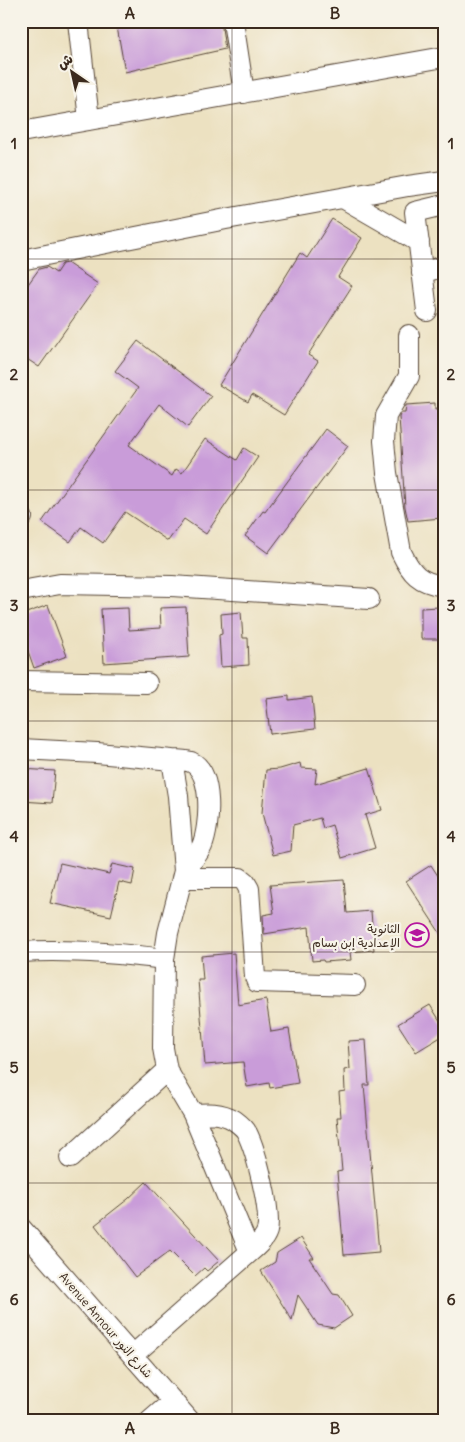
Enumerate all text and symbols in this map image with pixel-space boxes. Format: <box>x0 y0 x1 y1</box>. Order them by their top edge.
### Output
text: A <box>125 3 135 23</box>
text: B <box>330 3 341 23</box>
north arrow <box>48 48 98 98</box>
text: ش <box>53 49 76 73</box>
text: 1 <box>11 133 17 153</box>
text: 1 <box>448 133 454 153</box>
text: 2 <box>10 364 19 384</box>
text: 2 <box>447 364 456 384</box>
text: 3 <box>9 595 19 615</box>
text: 3 <box>446 595 456 615</box>
text: 4 <box>9 826 19 846</box>
text: 4 <box>446 826 456 846</box>
place label: الثانوية الإعدادية إبن بسام <box>312 921 400 952</box>
school or university icon: الثانوية الإعدادية إبن بسام <box>404 922 430 948</box>
text: 5 <box>9 1057 19 1077</box>
text: 5 <box>446 1057 456 1077</box>
street label: Avenue Annour شارع النور <box>55 1269 156 1382</box>
text: 6 <box>9 1289 19 1309</box>
text: 6 <box>446 1289 456 1309</box>
text: A <box>125 1418 135 1438</box>
text: B <box>330 1418 341 1438</box>

